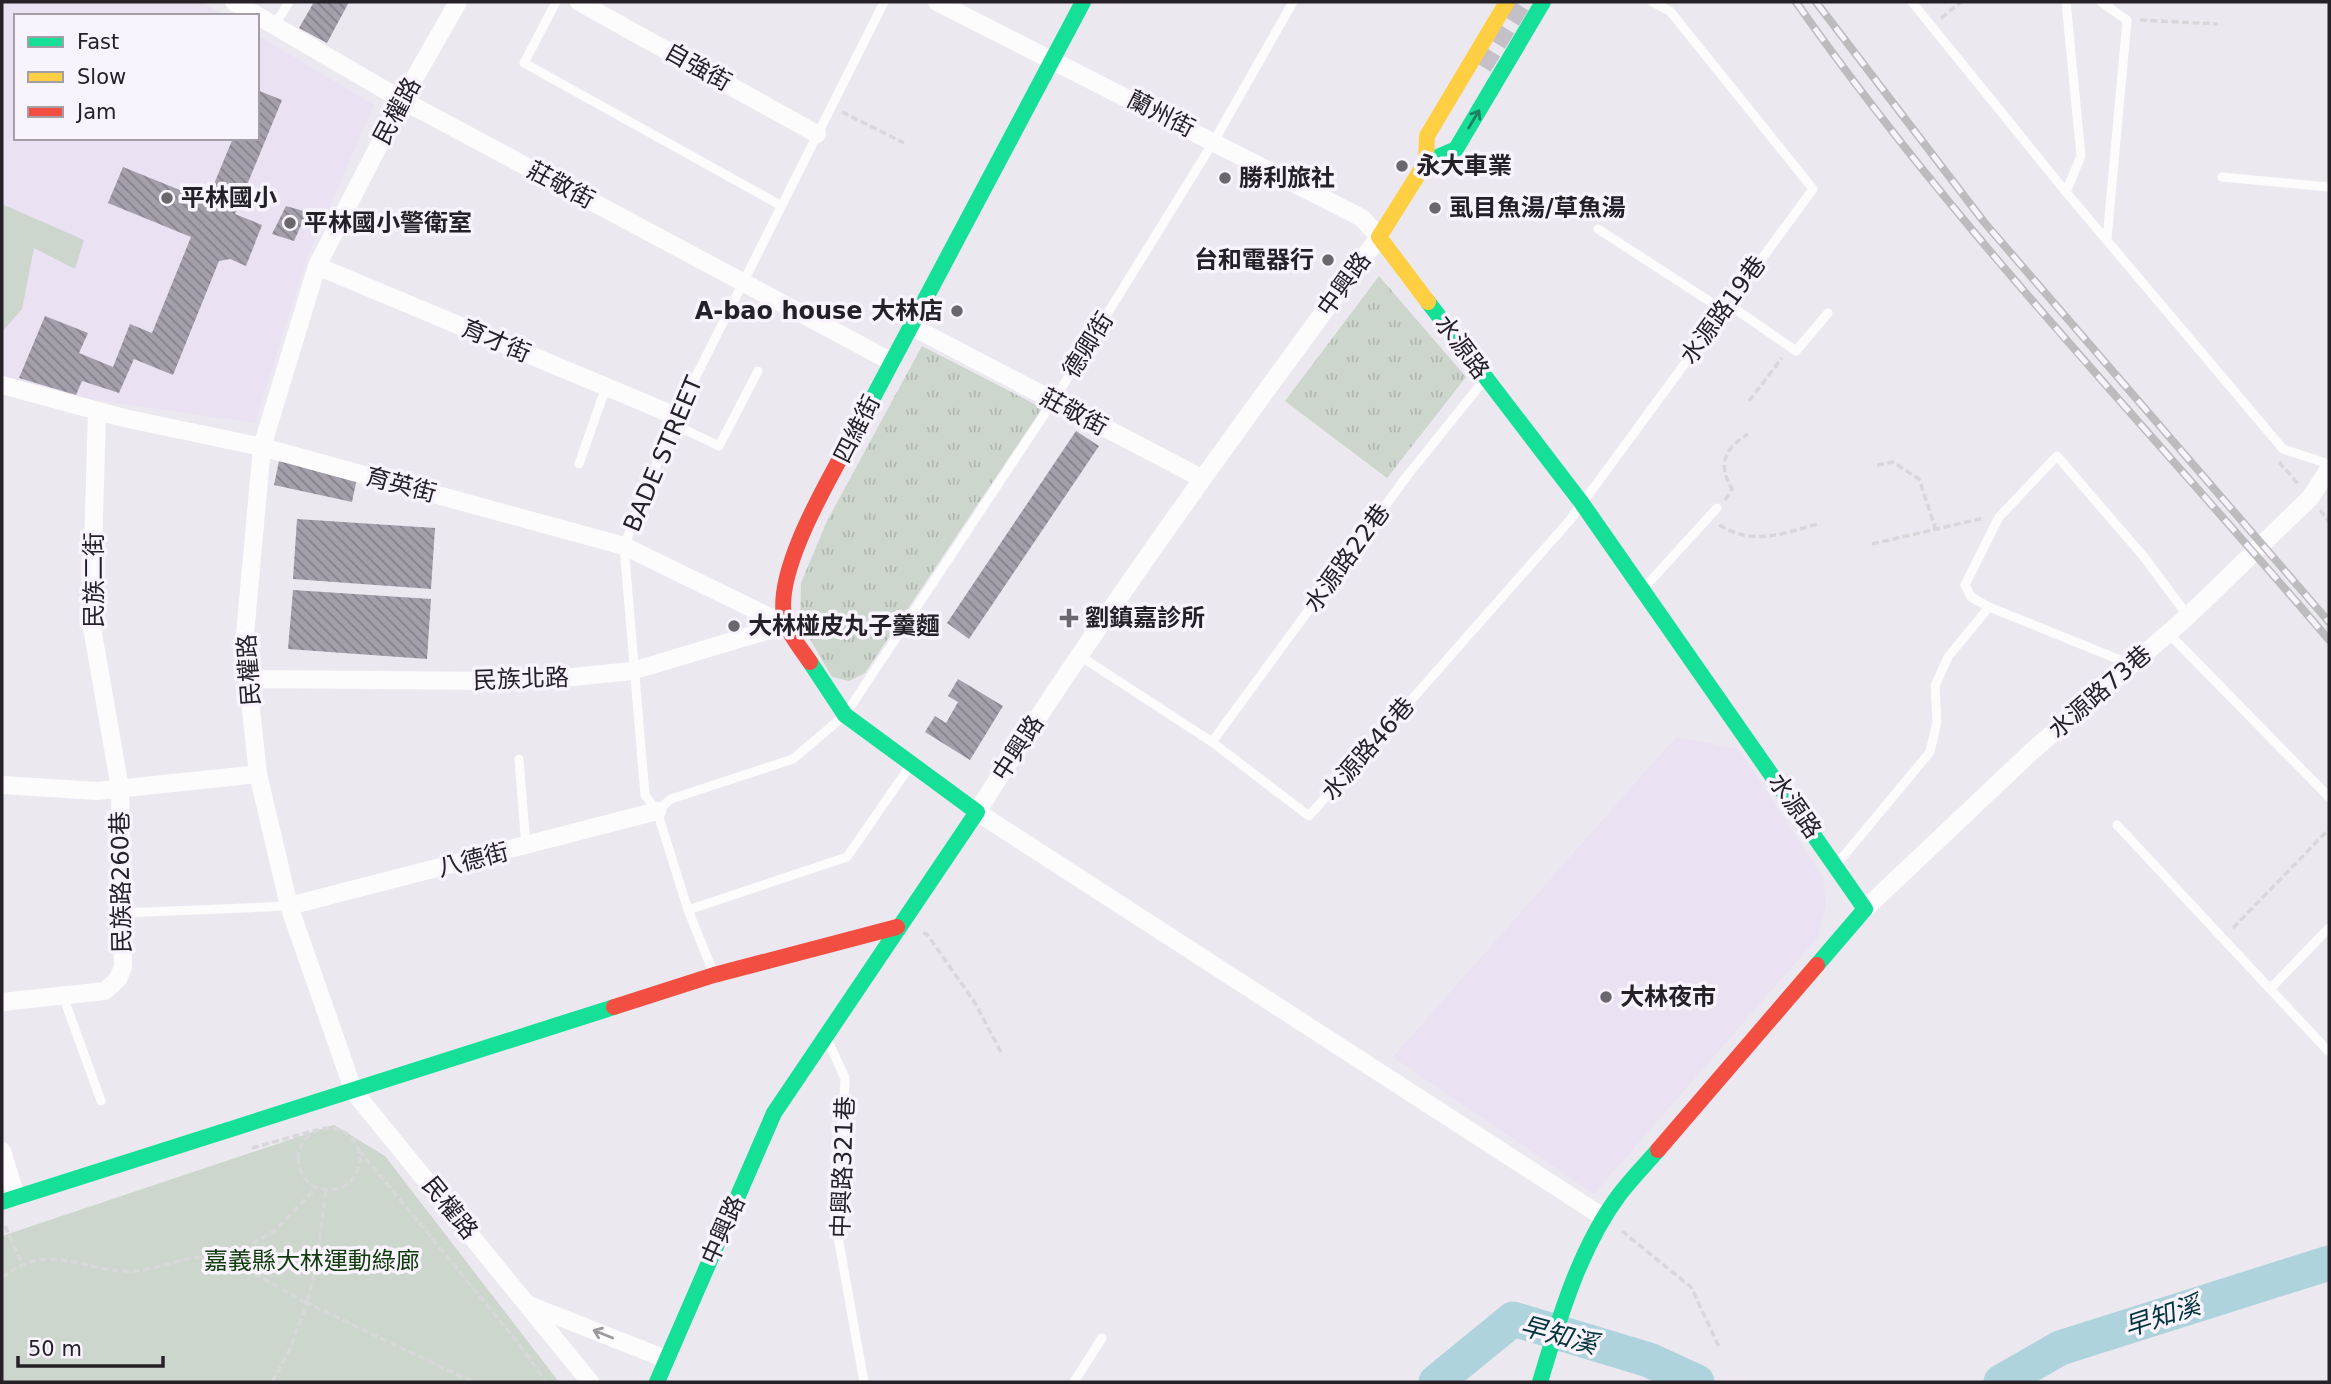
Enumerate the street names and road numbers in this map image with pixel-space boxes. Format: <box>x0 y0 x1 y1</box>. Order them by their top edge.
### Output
street label: 自強街 <box>660 37 736 97</box>
street label: 民權路 <box>368 73 426 149</box>
street label: 蘭州街 <box>1123 85 1199 143</box>
street label: 莊敬街 <box>523 156 599 214</box>
street label: 中興路 <box>1312 247 1376 321</box>
street label: 水源路19巷 <box>1674 251 1772 369</box>
street label: 德卿街 <box>1057 307 1119 383</box>
street label: 水源路 <box>1429 310 1495 384</box>
street label: 育才街 <box>457 314 535 368</box>
street label: BADE STREET <box>618 372 708 536</box>
street label: 莊敬街 <box>1036 383 1112 441</box>
street label: 四維街 <box>828 391 886 467</box>
street label: 育英街 <box>363 462 439 508</box>
street label: 水源路22巷 <box>1298 499 1396 617</box>
street label: 民族二街 <box>80 532 108 628</box>
street label: 民權路 <box>233 633 265 707</box>
street label: 水源路73巷 <box>2043 640 2157 744</box>
street label: 民族北路 <box>473 663 569 695</box>
street label: 水源路46巷 <box>1316 692 1420 806</box>
street label: 中興路 <box>987 710 1049 786</box>
street label: 水源路 <box>1763 768 1827 844</box>
street label: 民族路260巷 <box>106 811 136 953</box>
street label: 八德街 <box>435 838 511 882</box>
street label: 中興路321巷 <box>827 1096 859 1238</box>
street label: 民權路 <box>416 1171 484 1245</box>
street label: 中興路 <box>696 1191 750 1269</box>

